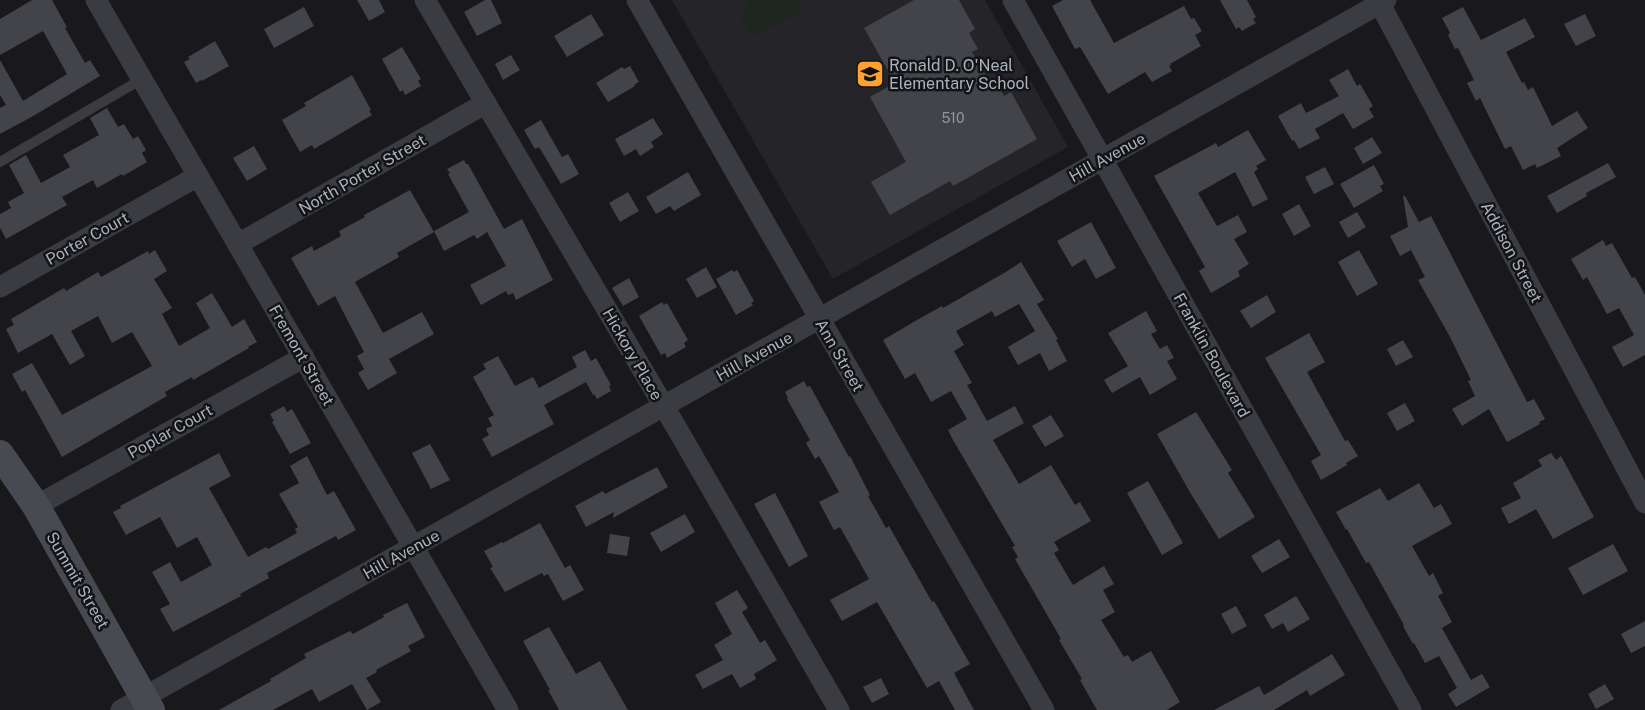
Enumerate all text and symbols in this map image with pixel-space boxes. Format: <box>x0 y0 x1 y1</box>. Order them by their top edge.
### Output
place label: Ronald D. O'Neal Elementary School <box>889 56 1030 93</box>
school or university icon: Ronald D. O'Neal Elementary School <box>855 59 885 89</box>
house number: 510 <box>941 110 965 126</box>
street label: Hill Avenue <box>1066 129 1149 186</box>
street label: North Porter Street <box>295 130 429 219</box>
street label: Addison Street <box>1477 199 1546 306</box>
street label: Porter Court <box>42 208 132 269</box>
street label: Franklin Boulevard <box>1169 290 1254 421</box>
street label: Fremont Street <box>265 301 338 409</box>
street label: Hickory Place <box>599 305 667 404</box>
street label: Ann Street <box>811 316 868 395</box>
street label: Hill Avenue <box>713 328 796 385</box>
street label: Poplar Court <box>125 400 216 463</box>
street label: Hill Avenue <box>360 526 443 583</box>
street label: Summit Street <box>42 528 113 632</box>

